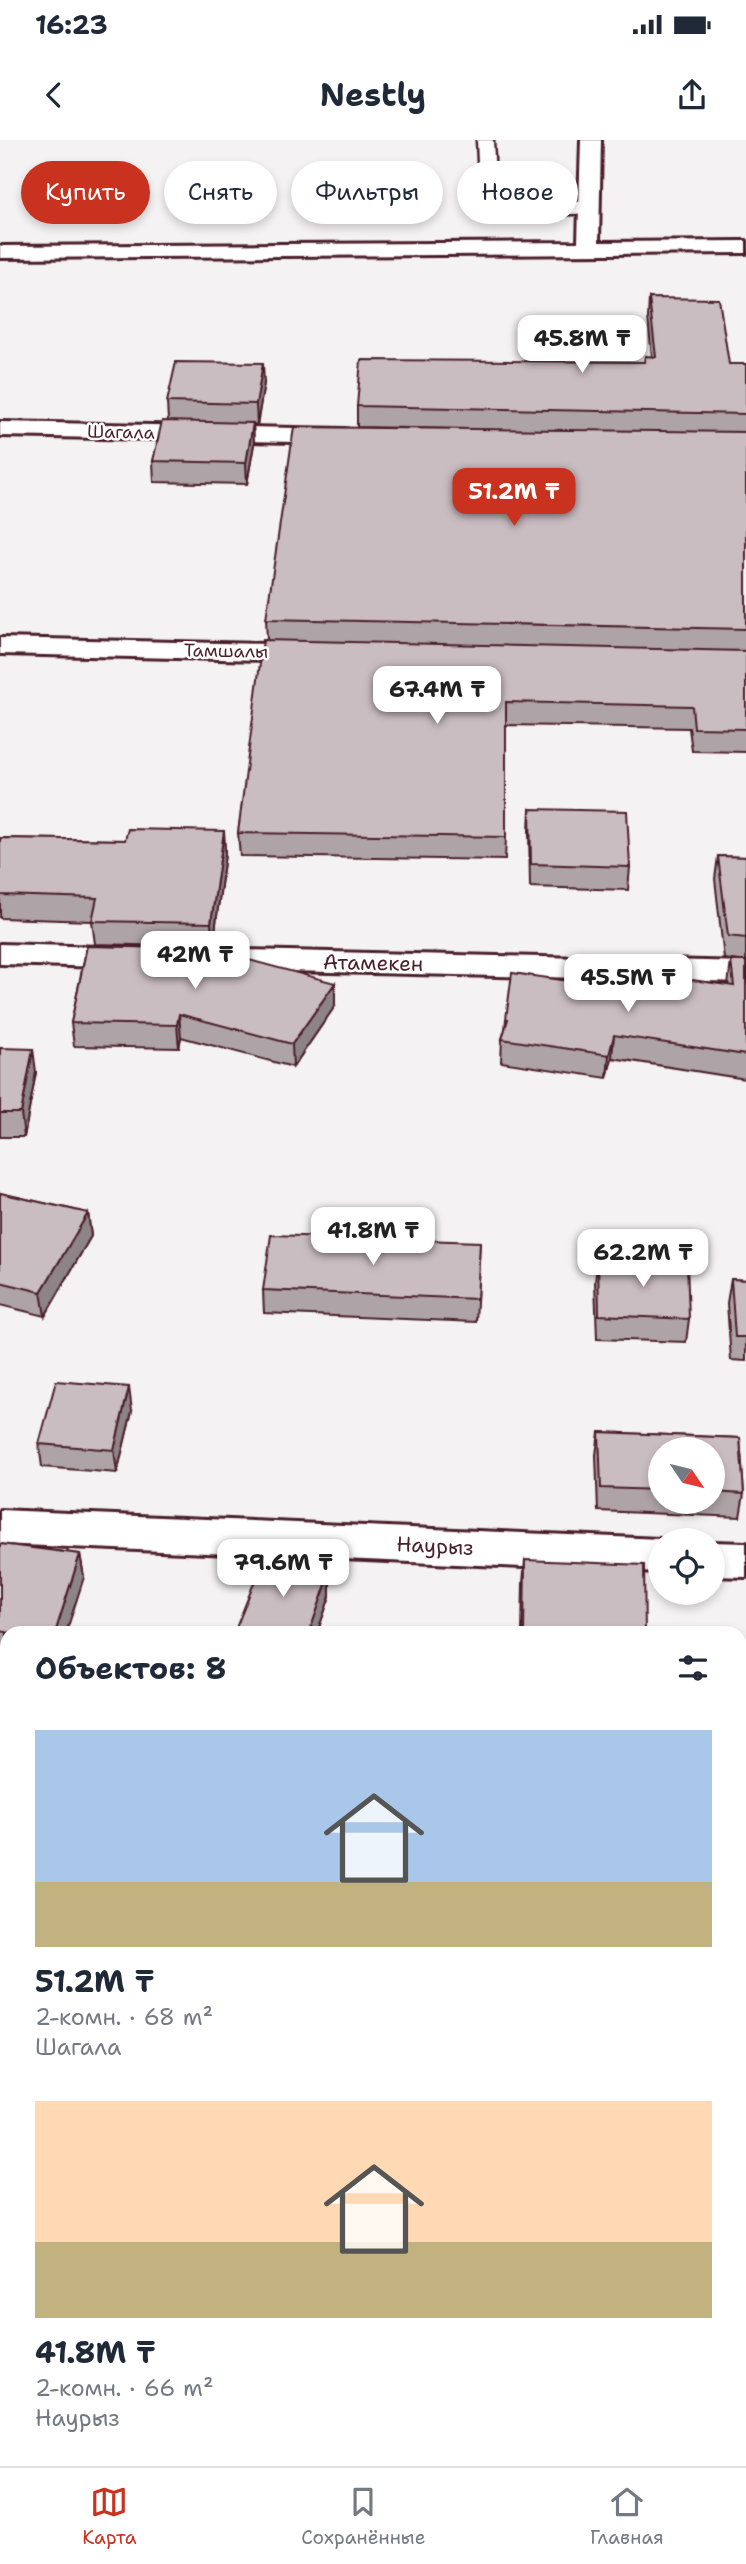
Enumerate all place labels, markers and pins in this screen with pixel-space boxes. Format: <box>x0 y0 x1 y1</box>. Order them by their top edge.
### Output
pin: 45.8M ₸ <box>517 316 647 375</box>
pin: 51.2M ₸ <box>449 468 579 528</box>
pin: 67.4M ₸ <box>372 666 502 726</box>
pin: 42M ₸ <box>146 932 244 991</box>
pin: 45.5M ₸ <box>563 954 693 1014</box>
pin: 41.8M ₸ <box>308 1208 438 1267</box>
pin: 62.2M ₸ <box>578 1230 708 1289</box>
pin: 79.6M ₸ <box>218 1540 348 1599</box>

